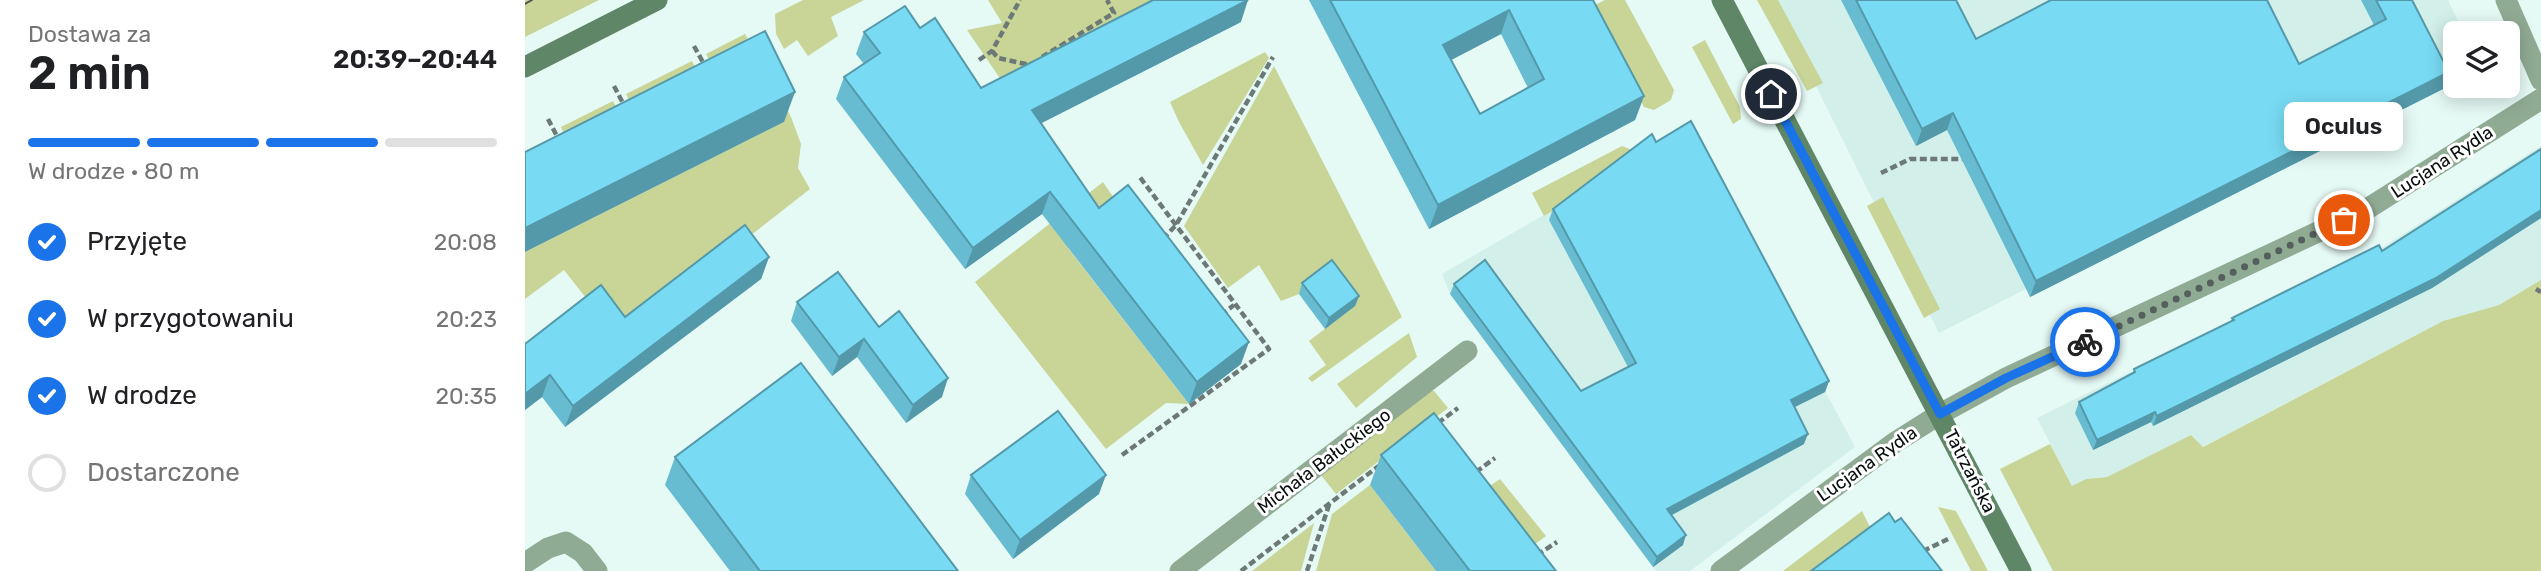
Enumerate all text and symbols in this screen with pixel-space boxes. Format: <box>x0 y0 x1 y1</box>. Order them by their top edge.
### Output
text: Dostawa za <box>28 20 151 48</box>
map controls <box>2443 21 2520 98</box>
button: layers <box>2443 21 2520 98</box>
text: 20:39–20:44 <box>333 44 497 75</box>
text: 2 min <box>28 46 151 101</box>
pin <box>1741 64 1801 124</box>
icon: home <box>1752 75 1790 113</box>
callout: Oculus <box>2284 101 2403 150</box>
text: Oculus <box>2305 112 2382 140</box>
street label: Lucjana Rydla <box>2387 121 2497 203</box>
text: W drodze · 80 m <box>28 157 199 185</box>
pin <box>2314 190 2374 250</box>
icon: bag <box>2325 201 2363 239</box>
icon: check <box>28 223 66 261</box>
text: Przyjęte <box>87 226 187 257</box>
text: 20:08 <box>434 228 497 256</box>
icon: check <box>28 300 66 338</box>
text: W przygotowaniu <box>87 303 294 334</box>
text: 20:23 <box>436 305 497 333</box>
courier <box>2050 307 2120 377</box>
icon: bike <box>2066 323 2104 361</box>
icon: check <box>28 377 66 415</box>
text: W drodze <box>87 380 197 411</box>
text: 20:35 <box>436 382 497 410</box>
street label: Michała Bałuckiego <box>1253 404 1395 518</box>
street label: Lucjana Rydla <box>1813 421 1921 507</box>
street label: Tatrzańska <box>1940 426 2000 516</box>
text: Dostarczone <box>87 457 240 488</box>

